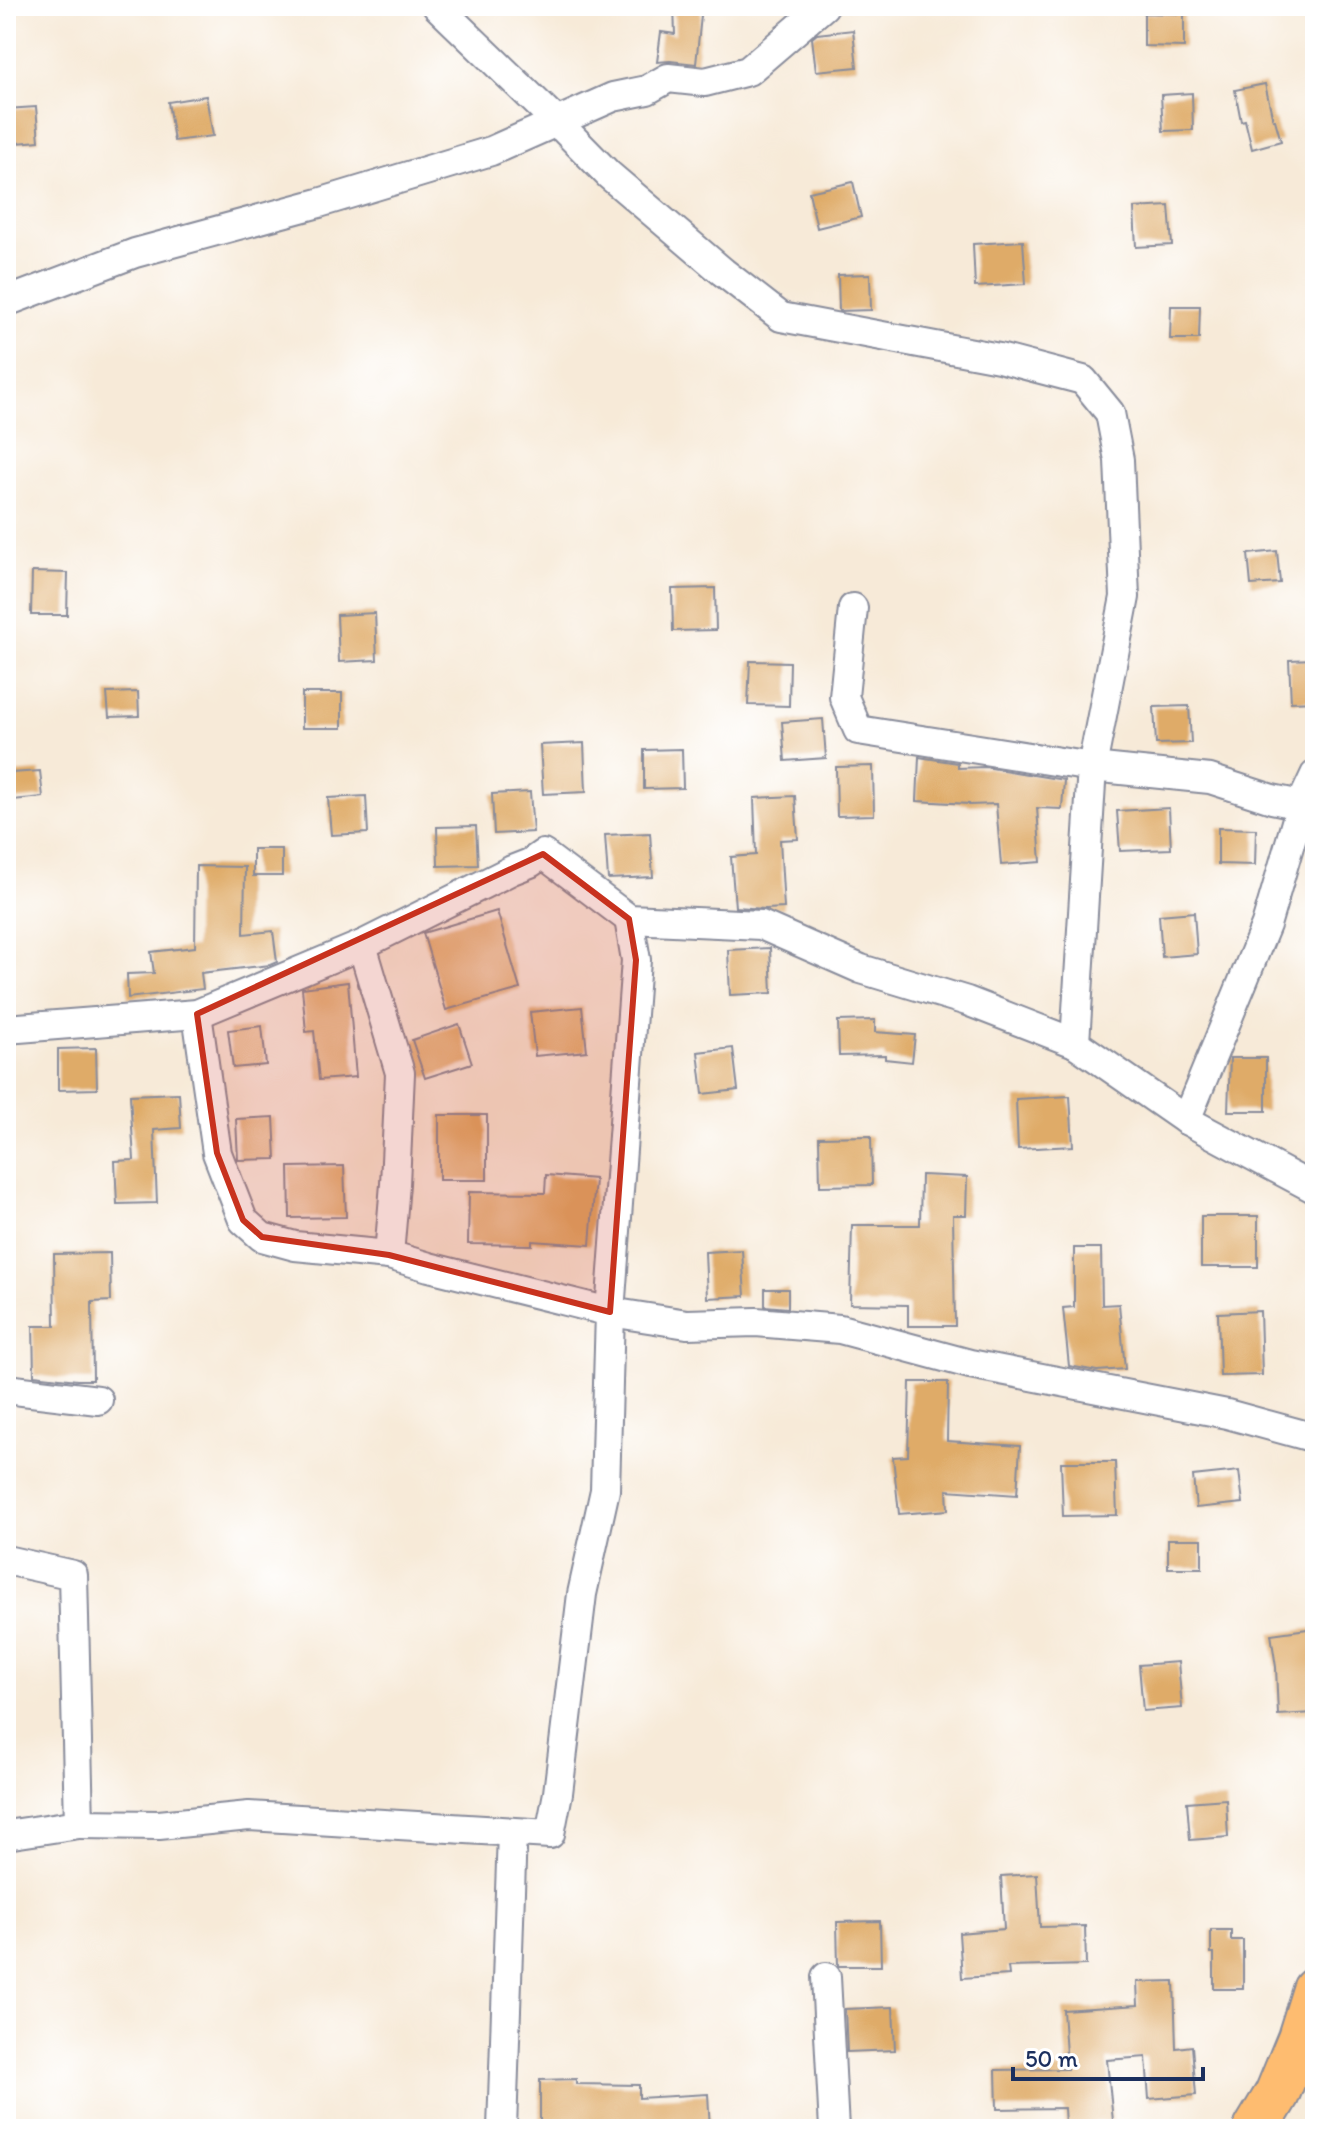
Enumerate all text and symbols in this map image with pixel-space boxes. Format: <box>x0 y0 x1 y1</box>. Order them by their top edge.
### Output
scale bar <box>1013 2031 1203 2081</box>
text: 50 m <box>1025 2044 1078 2073</box>

